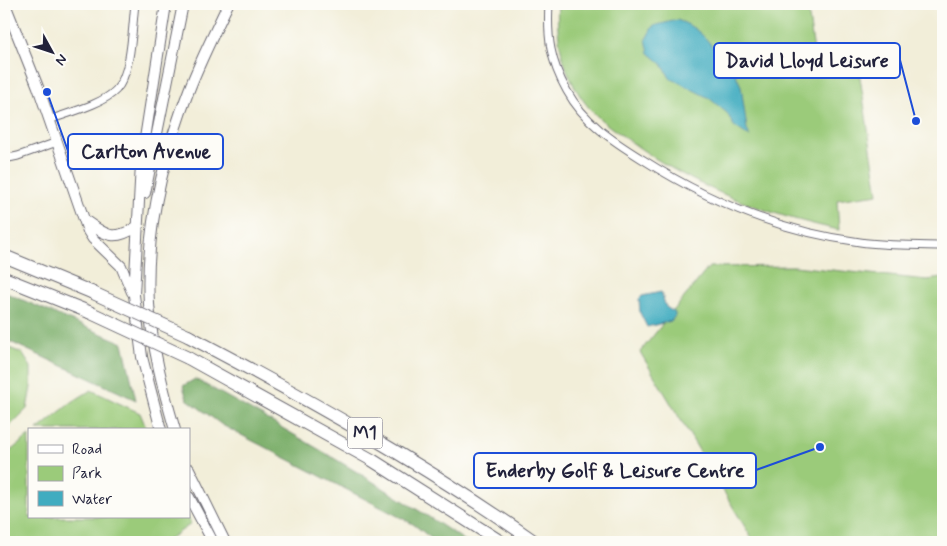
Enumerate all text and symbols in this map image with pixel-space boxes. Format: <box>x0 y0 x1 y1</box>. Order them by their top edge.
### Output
north arrow <box>28 28 78 78</box>
callout: David Lloyd Leisure <box>714 43 900 78</box>
text: David Lloyd Leisure <box>725 48 889 75</box>
text: N <box>51 50 71 69</box>
callout: Carlton Avenue <box>68 134 223 169</box>
text: Carlton Avenue <box>81 139 212 166</box>
road number: M1 <box>348 418 382 448</box>
legend <box>28 428 190 518</box>
text: Road <box>72 440 102 460</box>
callout: Enderby Golf & Leisure Centre <box>474 453 756 488</box>
text: Enderby Golf & Leisure Centre <box>486 458 745 485</box>
text: Park <box>72 464 102 484</box>
text: Water <box>72 490 112 510</box>

